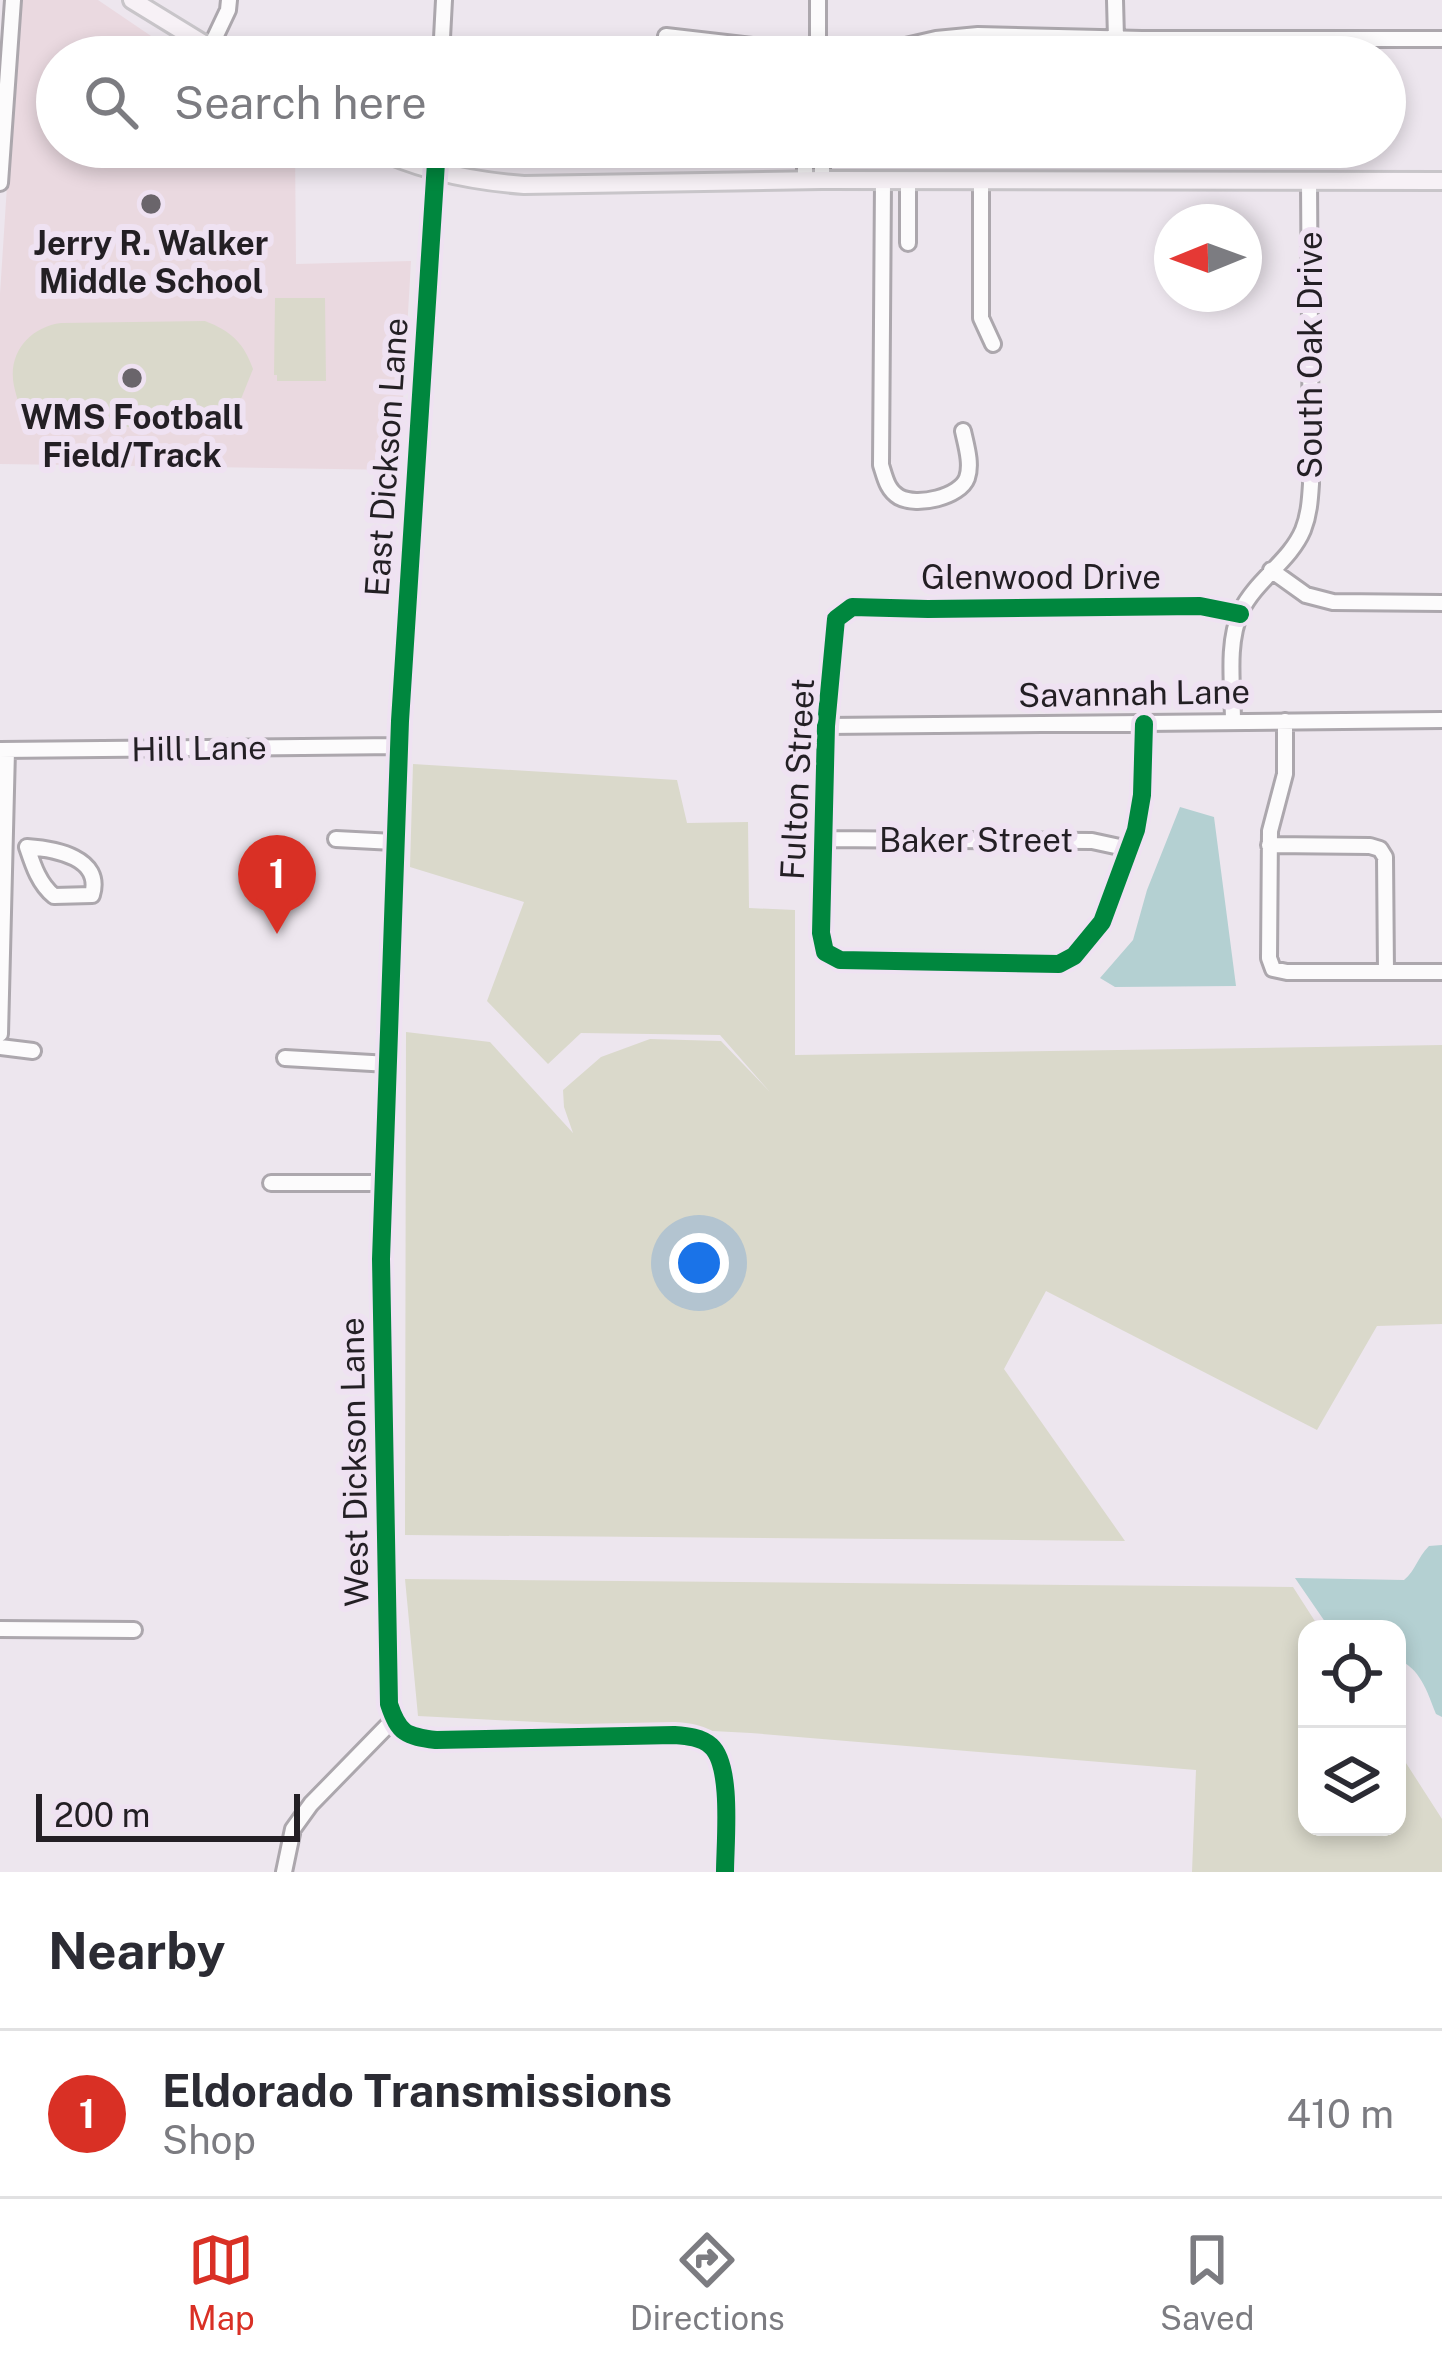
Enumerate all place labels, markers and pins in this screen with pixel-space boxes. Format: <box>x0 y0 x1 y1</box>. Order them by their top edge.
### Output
marker: Jerry R. Walker Middle School <box>138 191 164 217</box>
place label: Jerry R. Walker Middle School <box>34 224 268 300</box>
marker: WMS Football Field/Track <box>119 365 145 391</box>
place label: WMS Football Field/Track <box>20 398 244 474</box>
pin: 1 <box>238 835 316 934</box>

